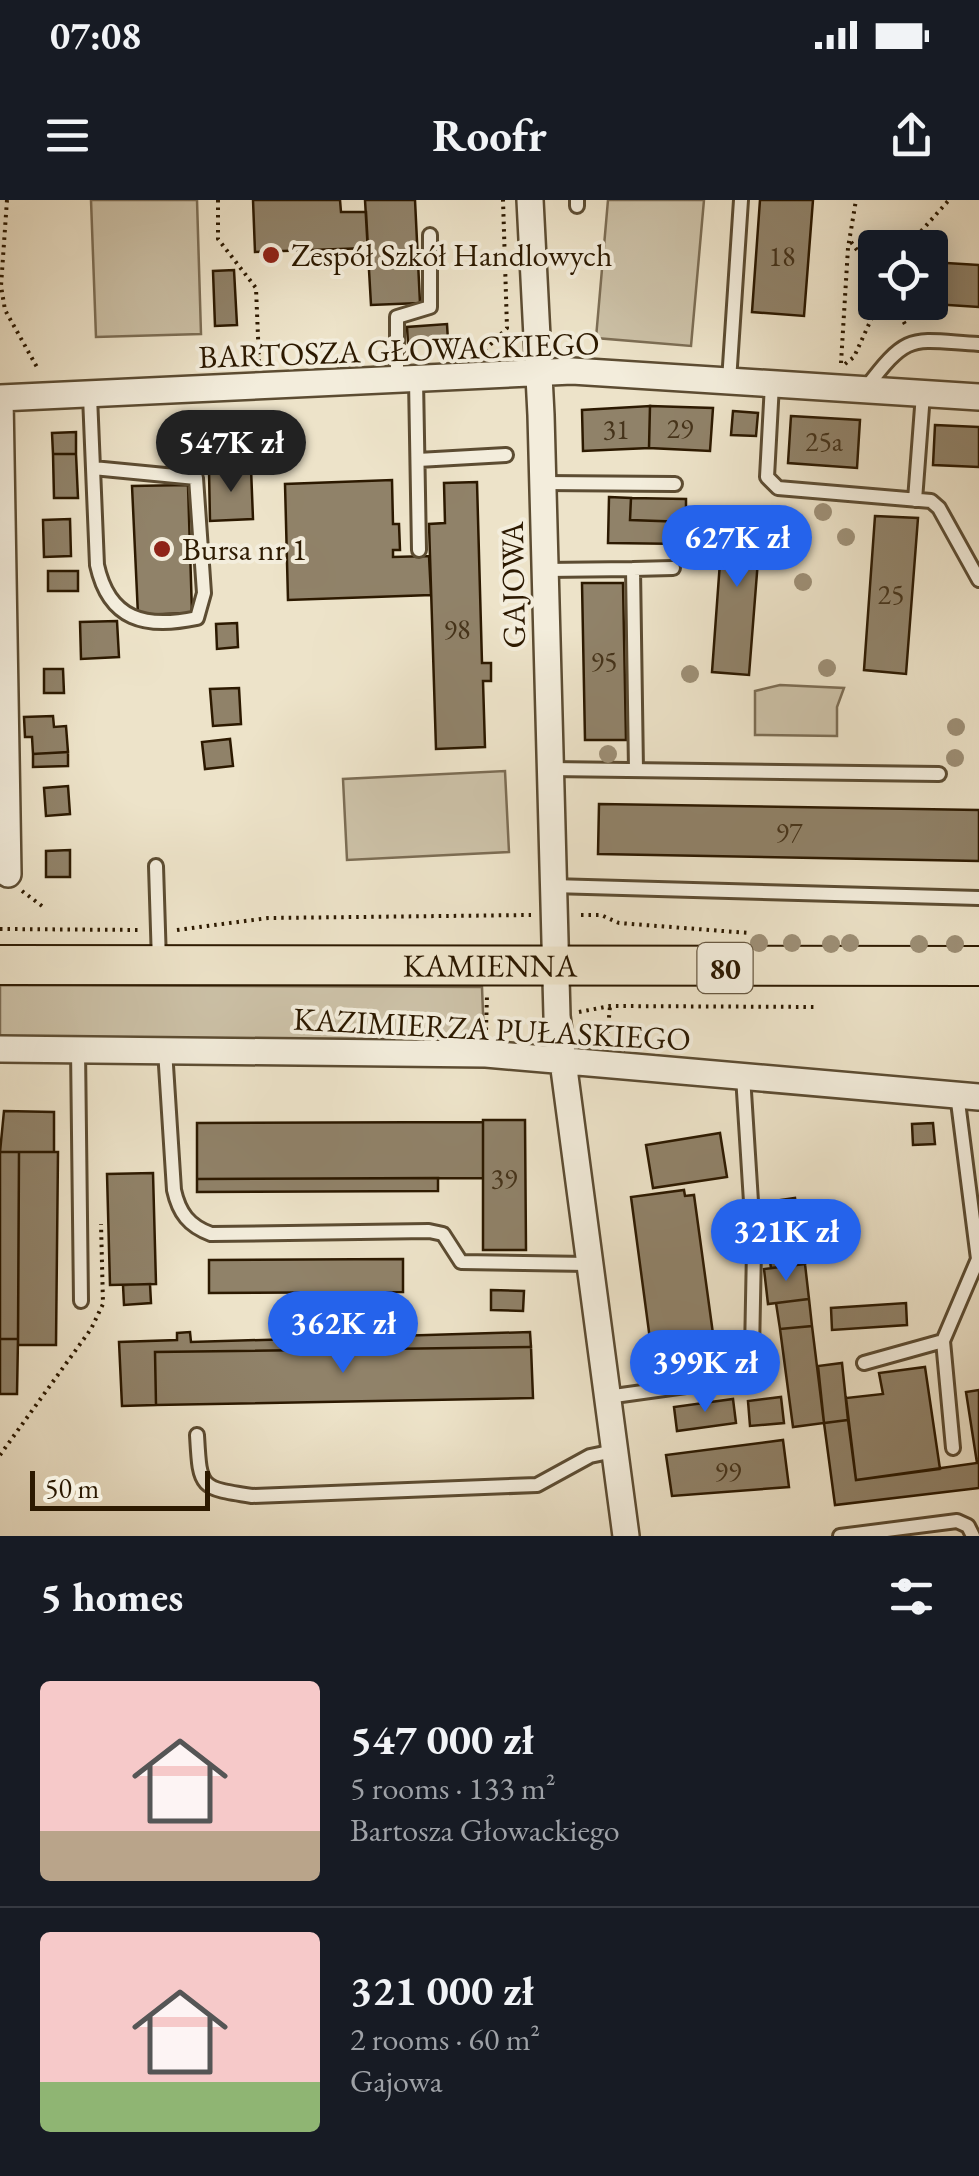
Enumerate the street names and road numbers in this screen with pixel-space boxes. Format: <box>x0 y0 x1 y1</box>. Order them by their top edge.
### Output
street label: BARTOSZA GŁOWACKIEGO <box>198 322 600 378</box>
street label: GAJOWA <box>491 520 535 649</box>
road number: 80 <box>698 943 752 993</box>
street label: KAMIENNA <box>403 944 578 987</box>
street label: KAZIMIERZA PUŁASKIEGO <box>292 998 692 1060</box>

